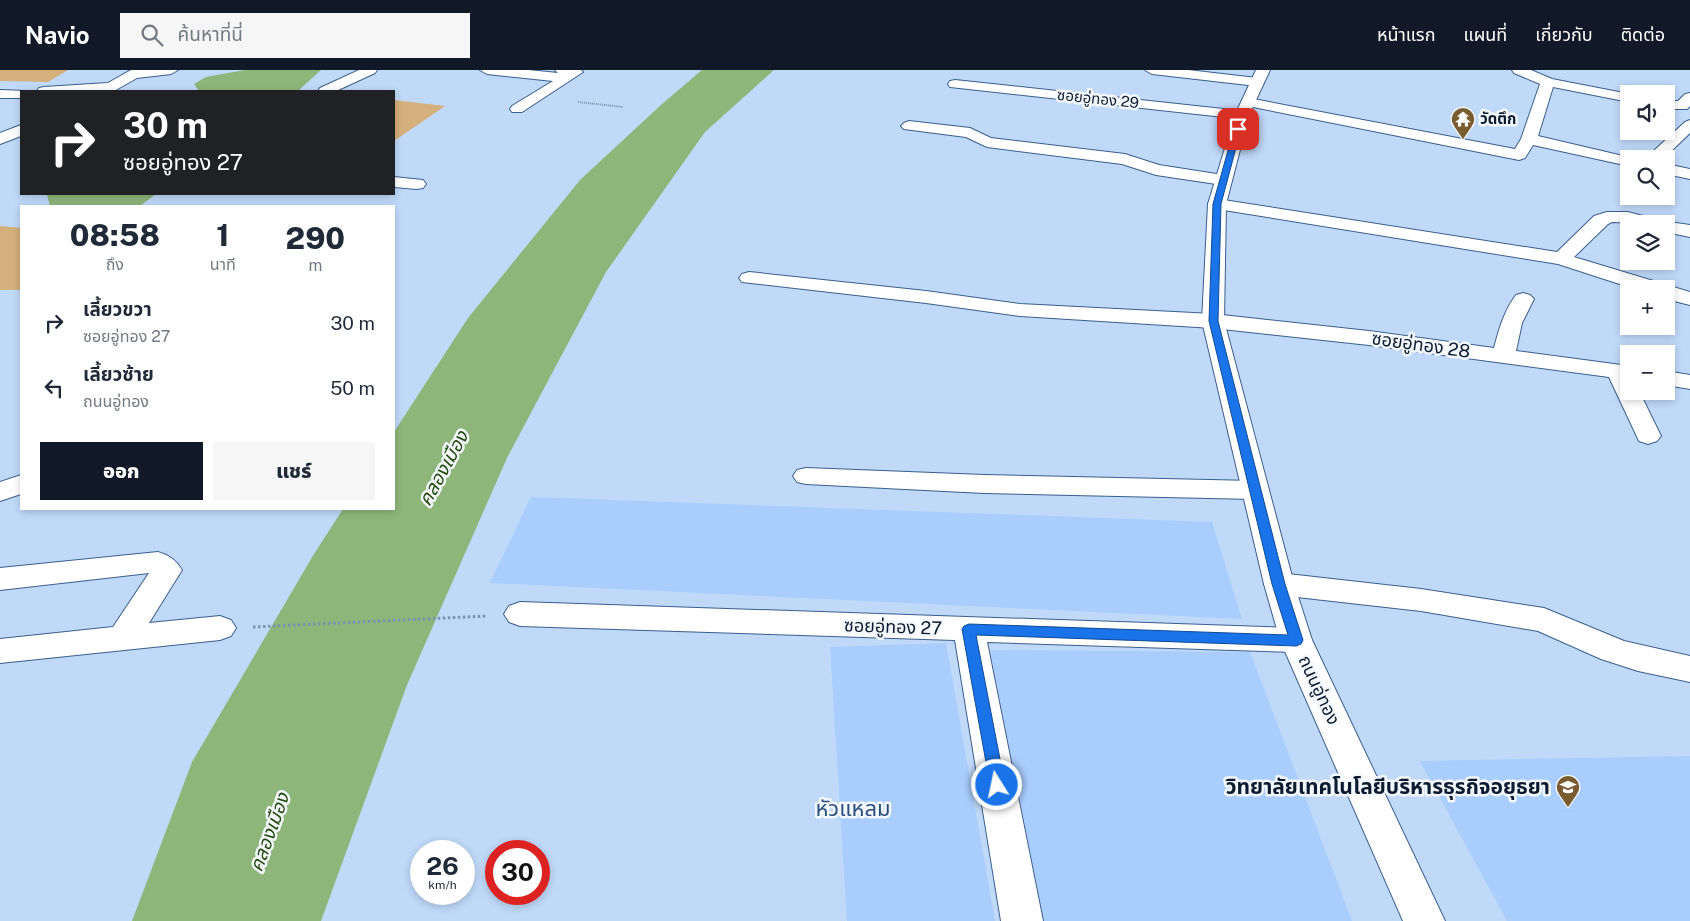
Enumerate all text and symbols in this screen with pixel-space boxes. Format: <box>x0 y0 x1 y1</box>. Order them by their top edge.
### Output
search box <box>120 13 470 58</box>
text: Navio <box>25 21 90 49</box>
icon: search <box>138 21 166 49</box>
text: ค้นหาที่นี่ <box>178 23 243 45</box>
text: หน้าแรก <box>1377 24 1435 45</box>
text: แผนที่ <box>1463 24 1507 45</box>
text: เกี่ยวกับ <box>1535 24 1593 45</box>
text: ติดต่อ <box>1621 24 1665 45</box>
map controls <box>1620 85 1675 400</box>
button: sound <box>1620 85 1675 140</box>
street label: ซอยอู่ทอง 29 <box>1056 86 1140 112</box>
text: 30 m <box>123 105 208 146</box>
temple icon: วัดตึก <box>1450 106 1476 140</box>
pin <box>1217 108 1259 150</box>
icon: right <box>40 110 105 175</box>
place label: วัดตึก <box>1480 110 1516 127</box>
icon: arrive <box>1224 115 1252 143</box>
text: ซอยอู่ทอง 27 <box>123 149 243 175</box>
button: search <box>1620 150 1675 205</box>
button: layers <box>1620 215 1675 270</box>
text: 08:58 <box>70 217 160 253</box>
text: 1 <box>216 217 229 253</box>
text: 290 <box>286 220 345 256</box>
text: ถึง <box>106 255 124 274</box>
text: นาที <box>210 255 236 274</box>
text: m <box>308 256 322 275</box>
button: + <box>1620 280 1675 335</box>
text: เลี้ยวขวา <box>83 298 152 320</box>
icon: right <box>40 309 68 337</box>
text: 30 m <box>330 312 375 334</box>
text: ซอยอู่ทอง 27 <box>83 327 170 346</box>
street label: ซอยอู่ทอง 28 <box>1370 327 1472 364</box>
button: − <box>1620 345 1675 400</box>
text: เลี้ยวซ้าย <box>83 363 154 385</box>
icon: left <box>40 374 68 402</box>
text: 50 m <box>330 377 375 399</box>
text: ถนนอู่ทอง <box>83 392 149 411</box>
water label: คลองเมือง <box>413 426 473 509</box>
button: ออก <box>40 442 203 500</box>
button: แชร์ <box>213 442 375 500</box>
street label: ซอยอู่ทอง 27 <box>843 614 942 641</box>
street label: ถนนอู่ทอง <box>1292 652 1345 729</box>
position arrow <box>970 758 1022 810</box>
place label: วิทยาลัยเทคโนโลยีบริหารธุรกิจอยุธยา <box>1225 774 1550 800</box>
school or university icon: วิทยาลัยเทคโนโลยีบริหารธุรกิจอยุธยา <box>1555 774 1581 808</box>
water label: คลองเมือง <box>245 789 294 874</box>
district label: หัวแหลม <box>815 795 891 821</box>
speed limit sign: 30 <box>485 840 550 905</box>
text: 26 <box>426 851 459 881</box>
text: km/h <box>428 878 457 892</box>

